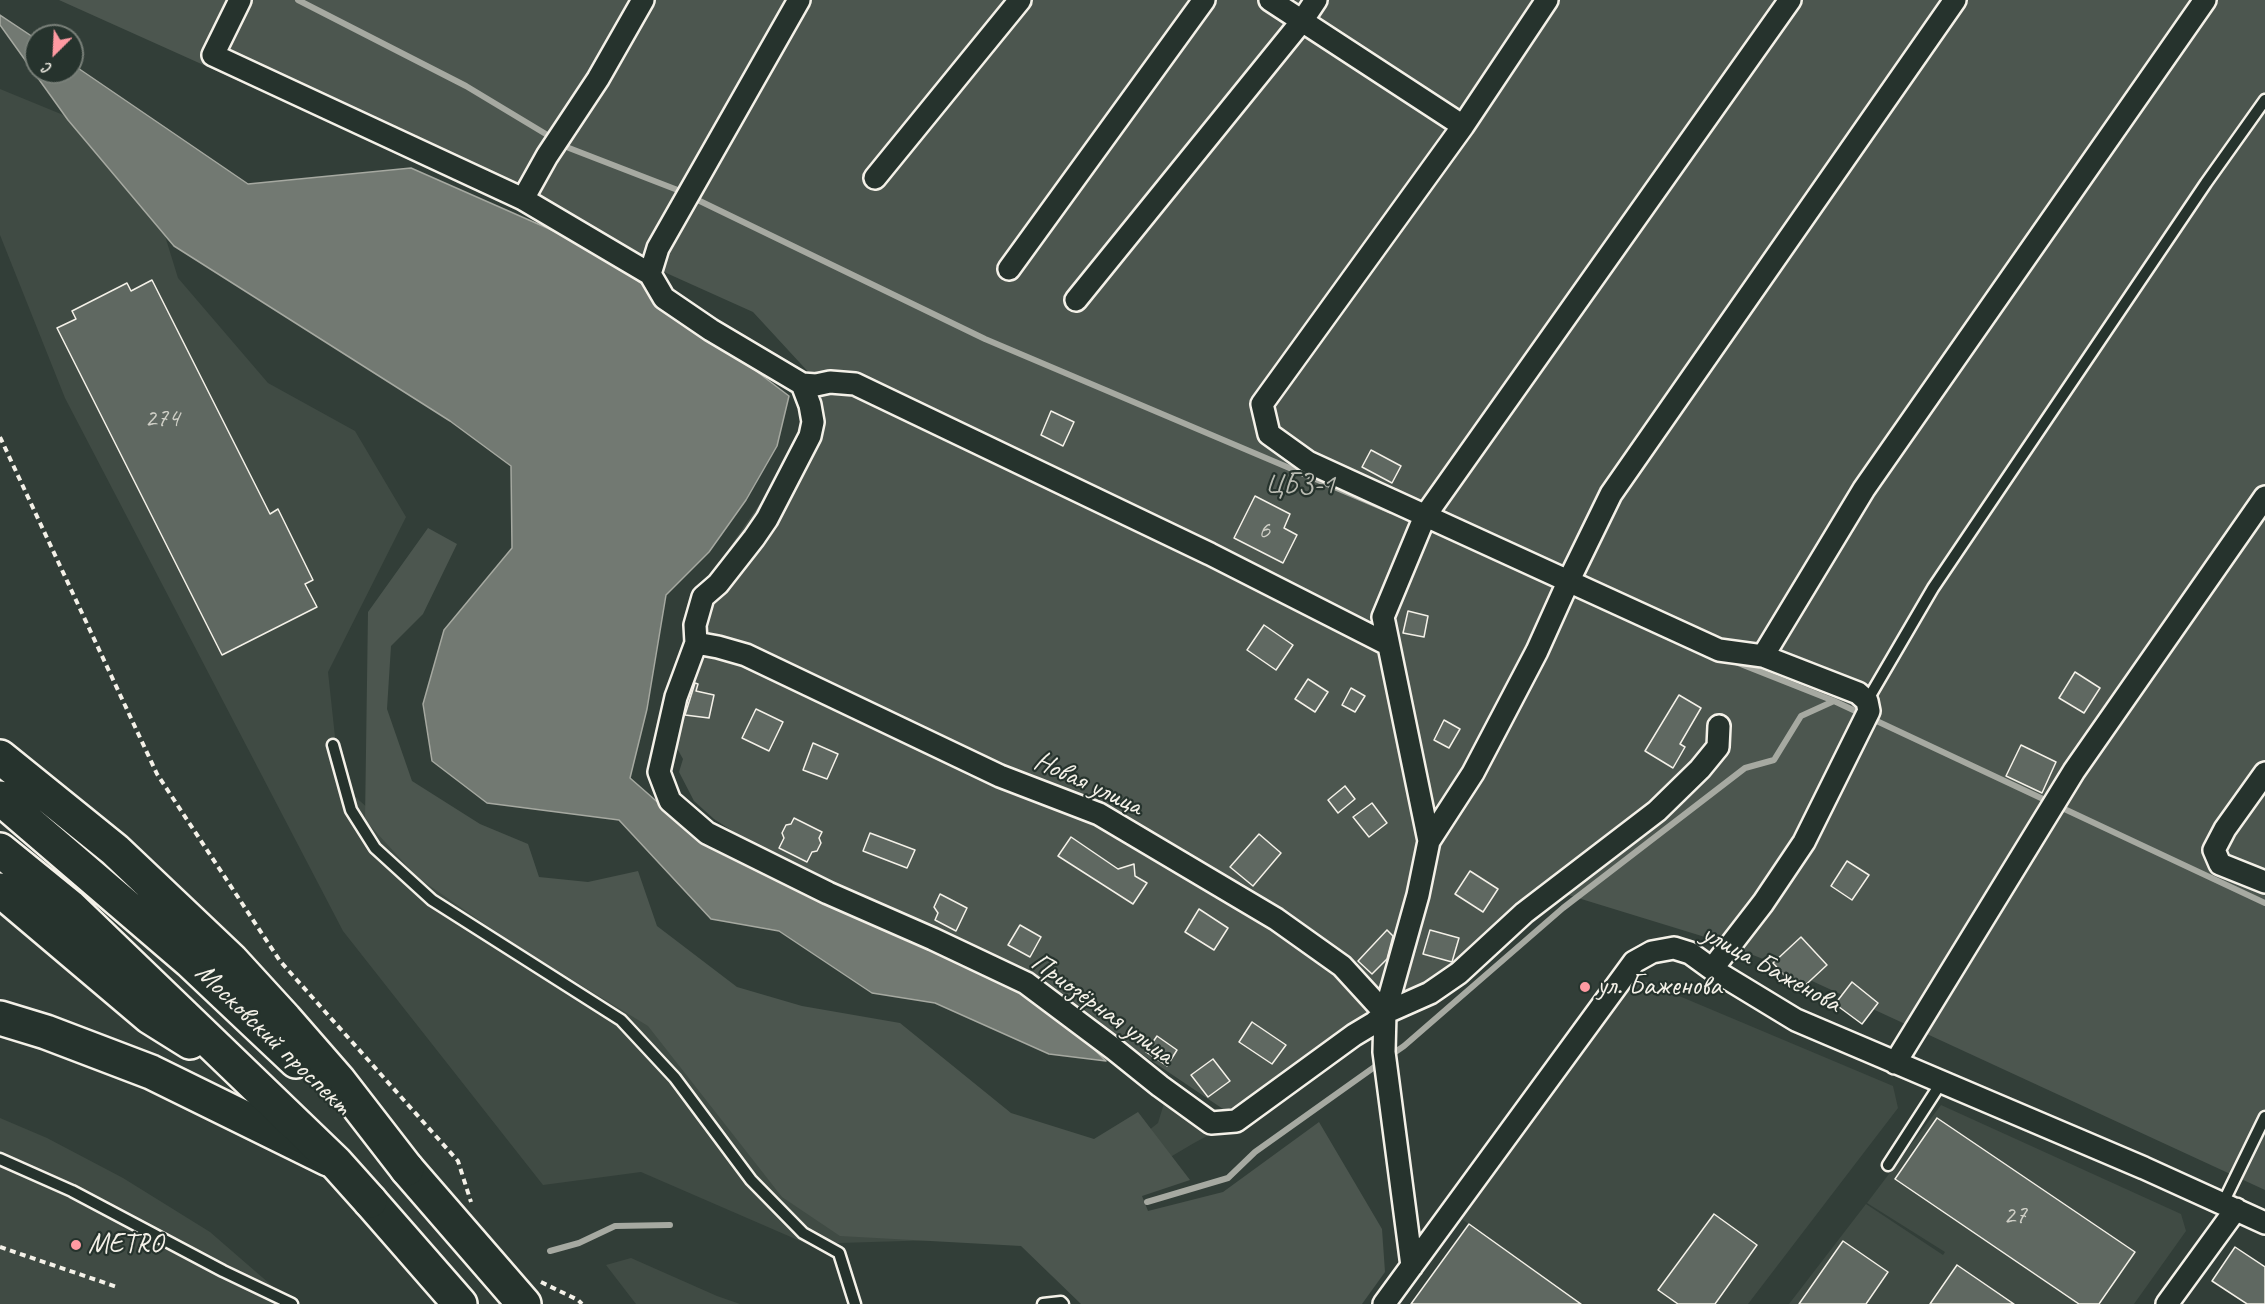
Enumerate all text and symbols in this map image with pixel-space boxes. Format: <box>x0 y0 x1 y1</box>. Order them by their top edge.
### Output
north arrow <box>24 24 84 84</box>
text: С <box>40 58 55 79</box>
house number: 274 <box>144 403 180 435</box>
park label: ЦБЗ-1 <box>1265 469 1335 503</box>
house number: 6 <box>1258 515 1270 547</box>
street label: Новая улица <box>1029 744 1147 824</box>
street label: улица Баженова <box>1696 917 1846 1021</box>
street label: Приозёрная улица <box>1024 946 1180 1072</box>
street label: Московский проспект <box>188 957 358 1123</box>
place label: ул. Баженова <box>1597 970 1722 1004</box>
marker: ул. Баженова <box>1578 980 1592 994</box>
house number: 27 <box>2003 1200 2027 1232</box>
place label: METRO <box>88 1228 163 1262</box>
marker: METRO <box>69 1238 83 1252</box>

